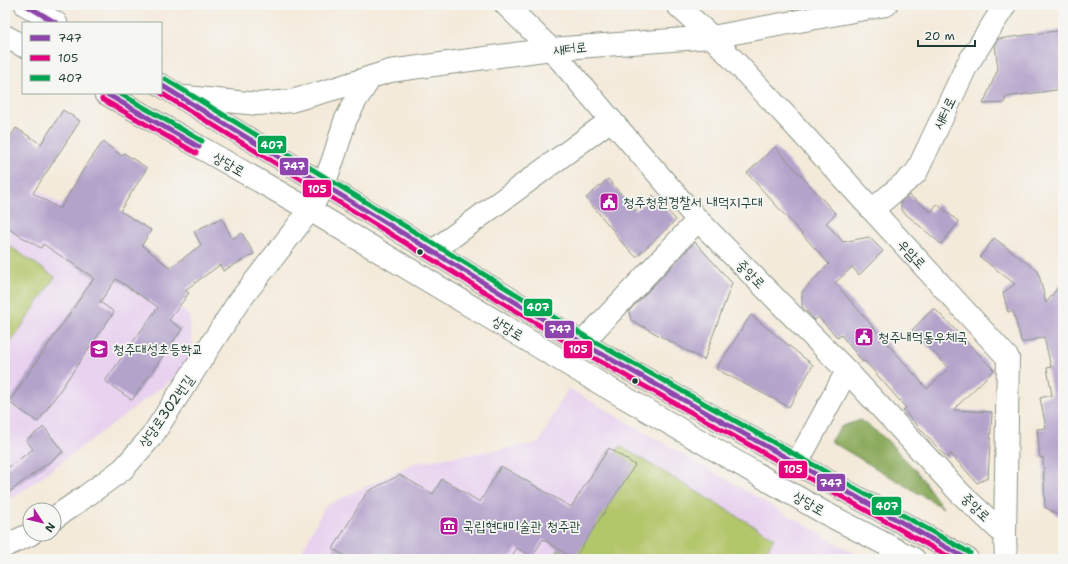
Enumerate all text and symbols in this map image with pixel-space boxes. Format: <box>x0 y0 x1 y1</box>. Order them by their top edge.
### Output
legend <box>22 22 162 94</box>
scale bar <box>918 22 975 48</box>
text: 20 m <box>924 28 955 44</box>
text: 747 <box>58 30 82 46</box>
street label: 새터로 <box>552 38 588 58</box>
text: 105 <box>58 50 78 66</box>
text: 407 <box>58 70 82 86</box>
street label: 새터로 <box>929 94 959 132</box>
line badge: 407 <box>257 135 287 154</box>
text: 407 <box>261 138 284 153</box>
street label: 상당로 <box>210 148 248 180</box>
line badge: 747 <box>279 157 309 176</box>
text: 747 <box>283 159 306 174</box>
line badge: 105 <box>302 179 332 198</box>
text: 105 <box>307 182 327 197</box>
public building icon: 청주청원경찰서 내덕지구대 <box>598 191 620 213</box>
place label: 청주청원경찰서 내덕지구대 <box>623 193 763 211</box>
street label: 우암로 <box>894 236 930 272</box>
unlabelled marker <box>415 247 425 257</box>
street label: 중앙로 <box>733 256 769 292</box>
line badge: 407 <box>523 298 553 317</box>
text: 407 <box>527 300 550 315</box>
street label: 상당로 <box>489 312 527 344</box>
line badge: 747 <box>544 320 575 339</box>
text: 747 <box>549 322 572 337</box>
public building icon: 청주내덕동우체국 <box>853 326 875 348</box>
place label: 청주내덕동우체국 <box>878 328 968 346</box>
school or university icon: 청주대성초등학교 <box>88 338 110 360</box>
place label: 청주대성초등학교 <box>113 340 203 358</box>
line badge: 105 <box>563 340 593 359</box>
text: 105 <box>568 342 588 357</box>
street label: 상당로302번길 <box>134 371 198 451</box>
unlabelled marker <box>630 376 640 386</box>
line badge: 105 <box>778 460 808 479</box>
text: 105 <box>783 462 803 477</box>
line badge: 747 <box>816 473 846 492</box>
text: 747 <box>820 476 843 491</box>
street label: 상당로 <box>790 487 828 519</box>
street label: 중앙로 <box>958 489 994 525</box>
line badge: 407 <box>871 496 902 516</box>
text: 407 <box>876 499 899 514</box>
north arrow <box>22 502 62 542</box>
museum icon: 국립현대미술관 청주관 <box>438 515 460 537</box>
place label: 국립현대미술관 청주관 <box>463 517 580 535</box>
text: N <box>41 520 58 536</box>

